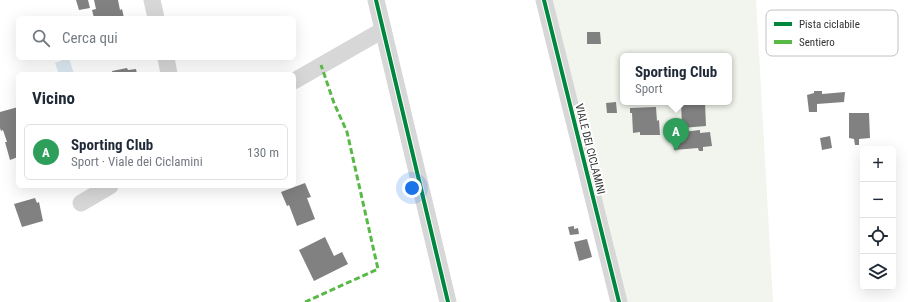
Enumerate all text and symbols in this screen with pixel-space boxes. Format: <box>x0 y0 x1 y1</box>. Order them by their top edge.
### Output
legend <box>766 10 898 56</box>
search box <box>16 16 296 60</box>
text: Pista ciclabile <box>799 18 860 31</box>
icon: search <box>30 27 52 49</box>
text: Cerca qui <box>62 29 118 47</box>
text: Sentiero <box>799 36 835 49</box>
popup <box>620 53 732 105</box>
text: Sporting Club <box>635 63 717 81</box>
text: Sport <box>635 81 663 96</box>
text: Vicino <box>32 88 75 108</box>
street label: VIALE DEI CICLAMINI <box>572 102 608 196</box>
pin: A <box>663 118 689 151</box>
text: Sporting Club <box>71 136 153 154</box>
text: A <box>42 145 50 160</box>
text: 130 m <box>247 145 279 160</box>
map controls <box>860 146 896 290</box>
button: + <box>860 146 896 182</box>
text: Sport · Viale dei Ciclamini <box>71 154 203 169</box>
your location <box>402 178 422 198</box>
button: − <box>860 182 896 218</box>
button: locate <box>860 218 896 254</box>
button: layers <box>860 254 896 290</box>

